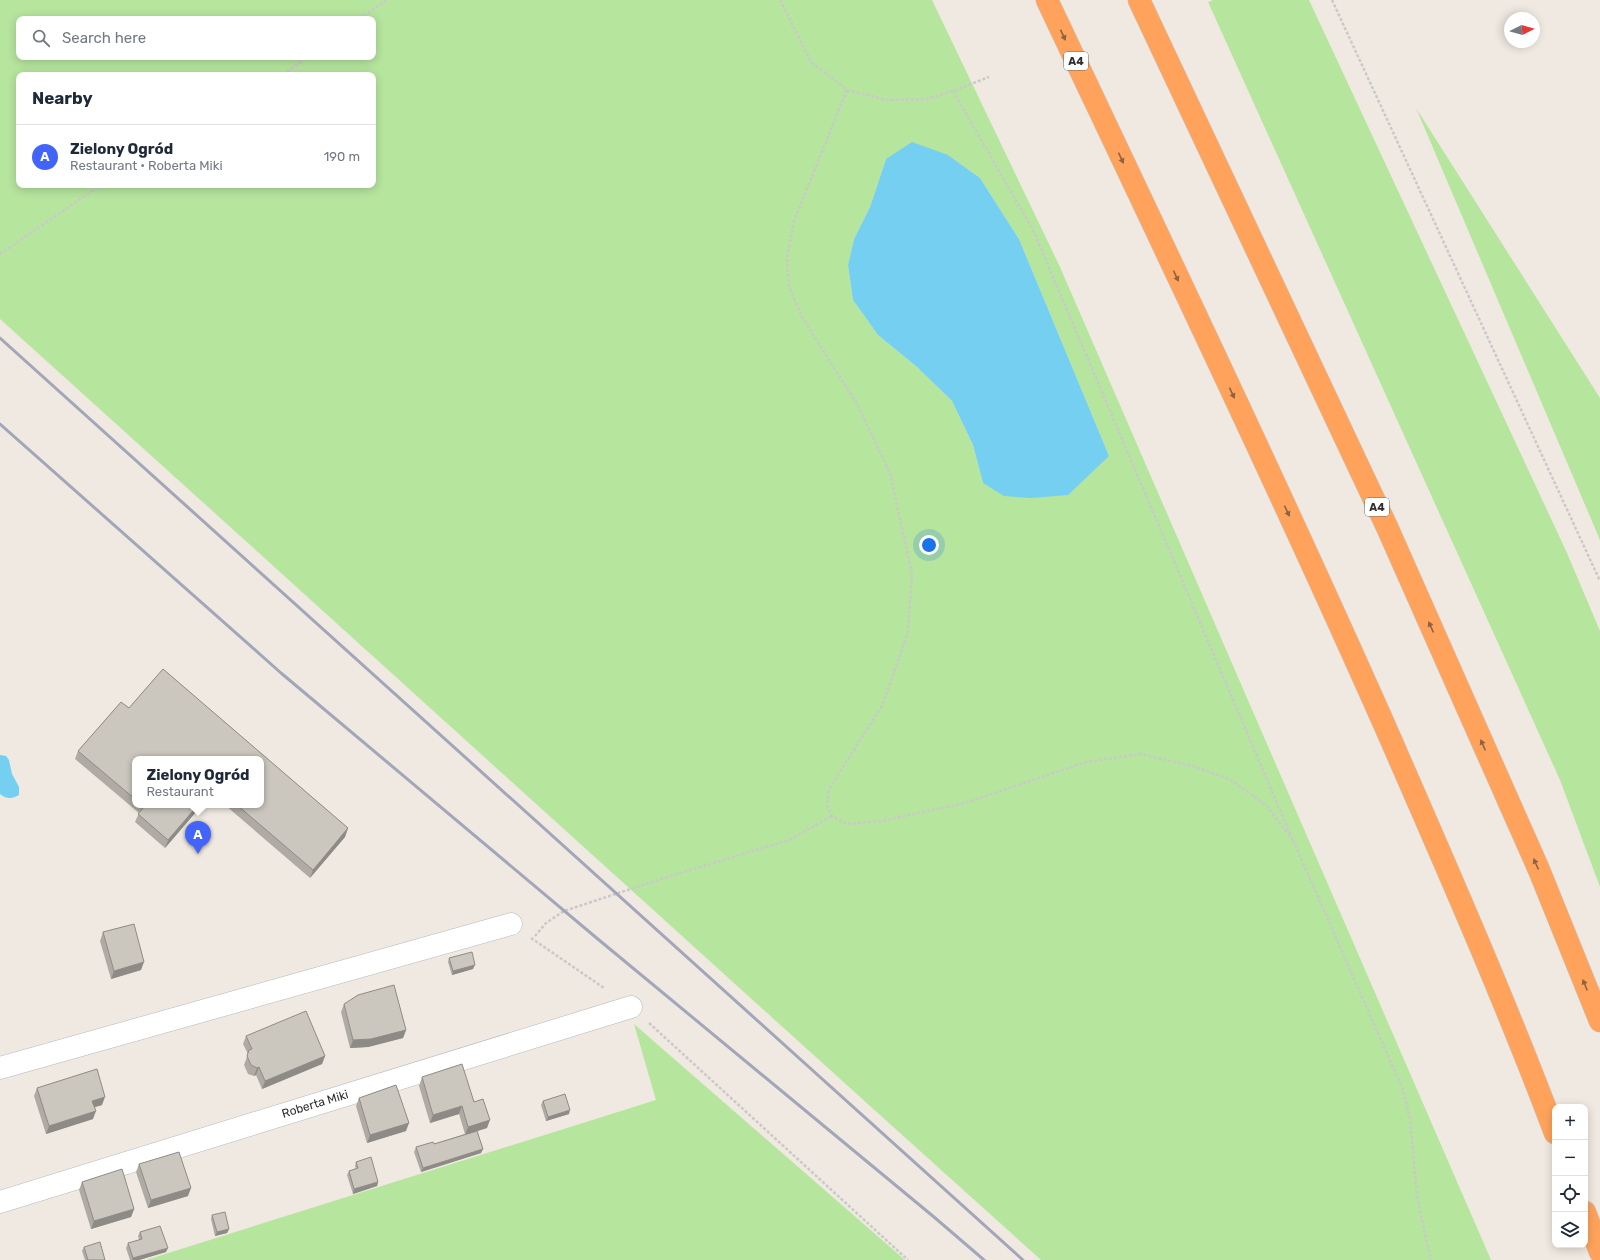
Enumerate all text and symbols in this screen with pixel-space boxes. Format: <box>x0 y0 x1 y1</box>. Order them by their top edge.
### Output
north arrow <box>1504 12 1540 48</box>
search box <box>16 16 376 60</box>
icon: search <box>30 27 52 49</box>
text: Search here <box>62 29 146 47</box>
one-way arrow <box>1060 30 1066 41</box>
road number: A4 <box>1064 52 1088 70</box>
text: Nearby <box>32 88 93 108</box>
text: Zielony Ogród <box>70 140 173 158</box>
text: A <box>40 149 50 164</box>
text: 190 m <box>324 149 360 164</box>
one-way arrow <box>1118 152 1124 164</box>
text: Restaurant · Roberta Miki <box>70 158 223 173</box>
one-way arrow <box>1174 270 1180 282</box>
one-way arrow <box>1229 388 1235 399</box>
road number: A4 <box>1365 498 1389 516</box>
one-way arrow <box>1284 506 1290 517</box>
your location <box>919 535 939 555</box>
one-way arrow <box>1428 621 1434 632</box>
one-way arrow <box>1480 739 1486 751</box>
popup <box>132 756 264 808</box>
text: Zielony Ogród <box>146 766 250 784</box>
text: Restaurant <box>146 784 214 799</box>
pin: A <box>185 821 211 854</box>
one-way arrow <box>1533 859 1539 870</box>
one-way arrow <box>1582 978 1588 990</box>
street label: Roberta Miki <box>280 1087 350 1121</box>
map controls <box>1552 1104 1588 1248</box>
button: + <box>1552 1104 1588 1140</box>
button: − <box>1552 1140 1588 1176</box>
button: locate <box>1552 1176 1588 1212</box>
button: layers <box>1552 1212 1588 1248</box>

